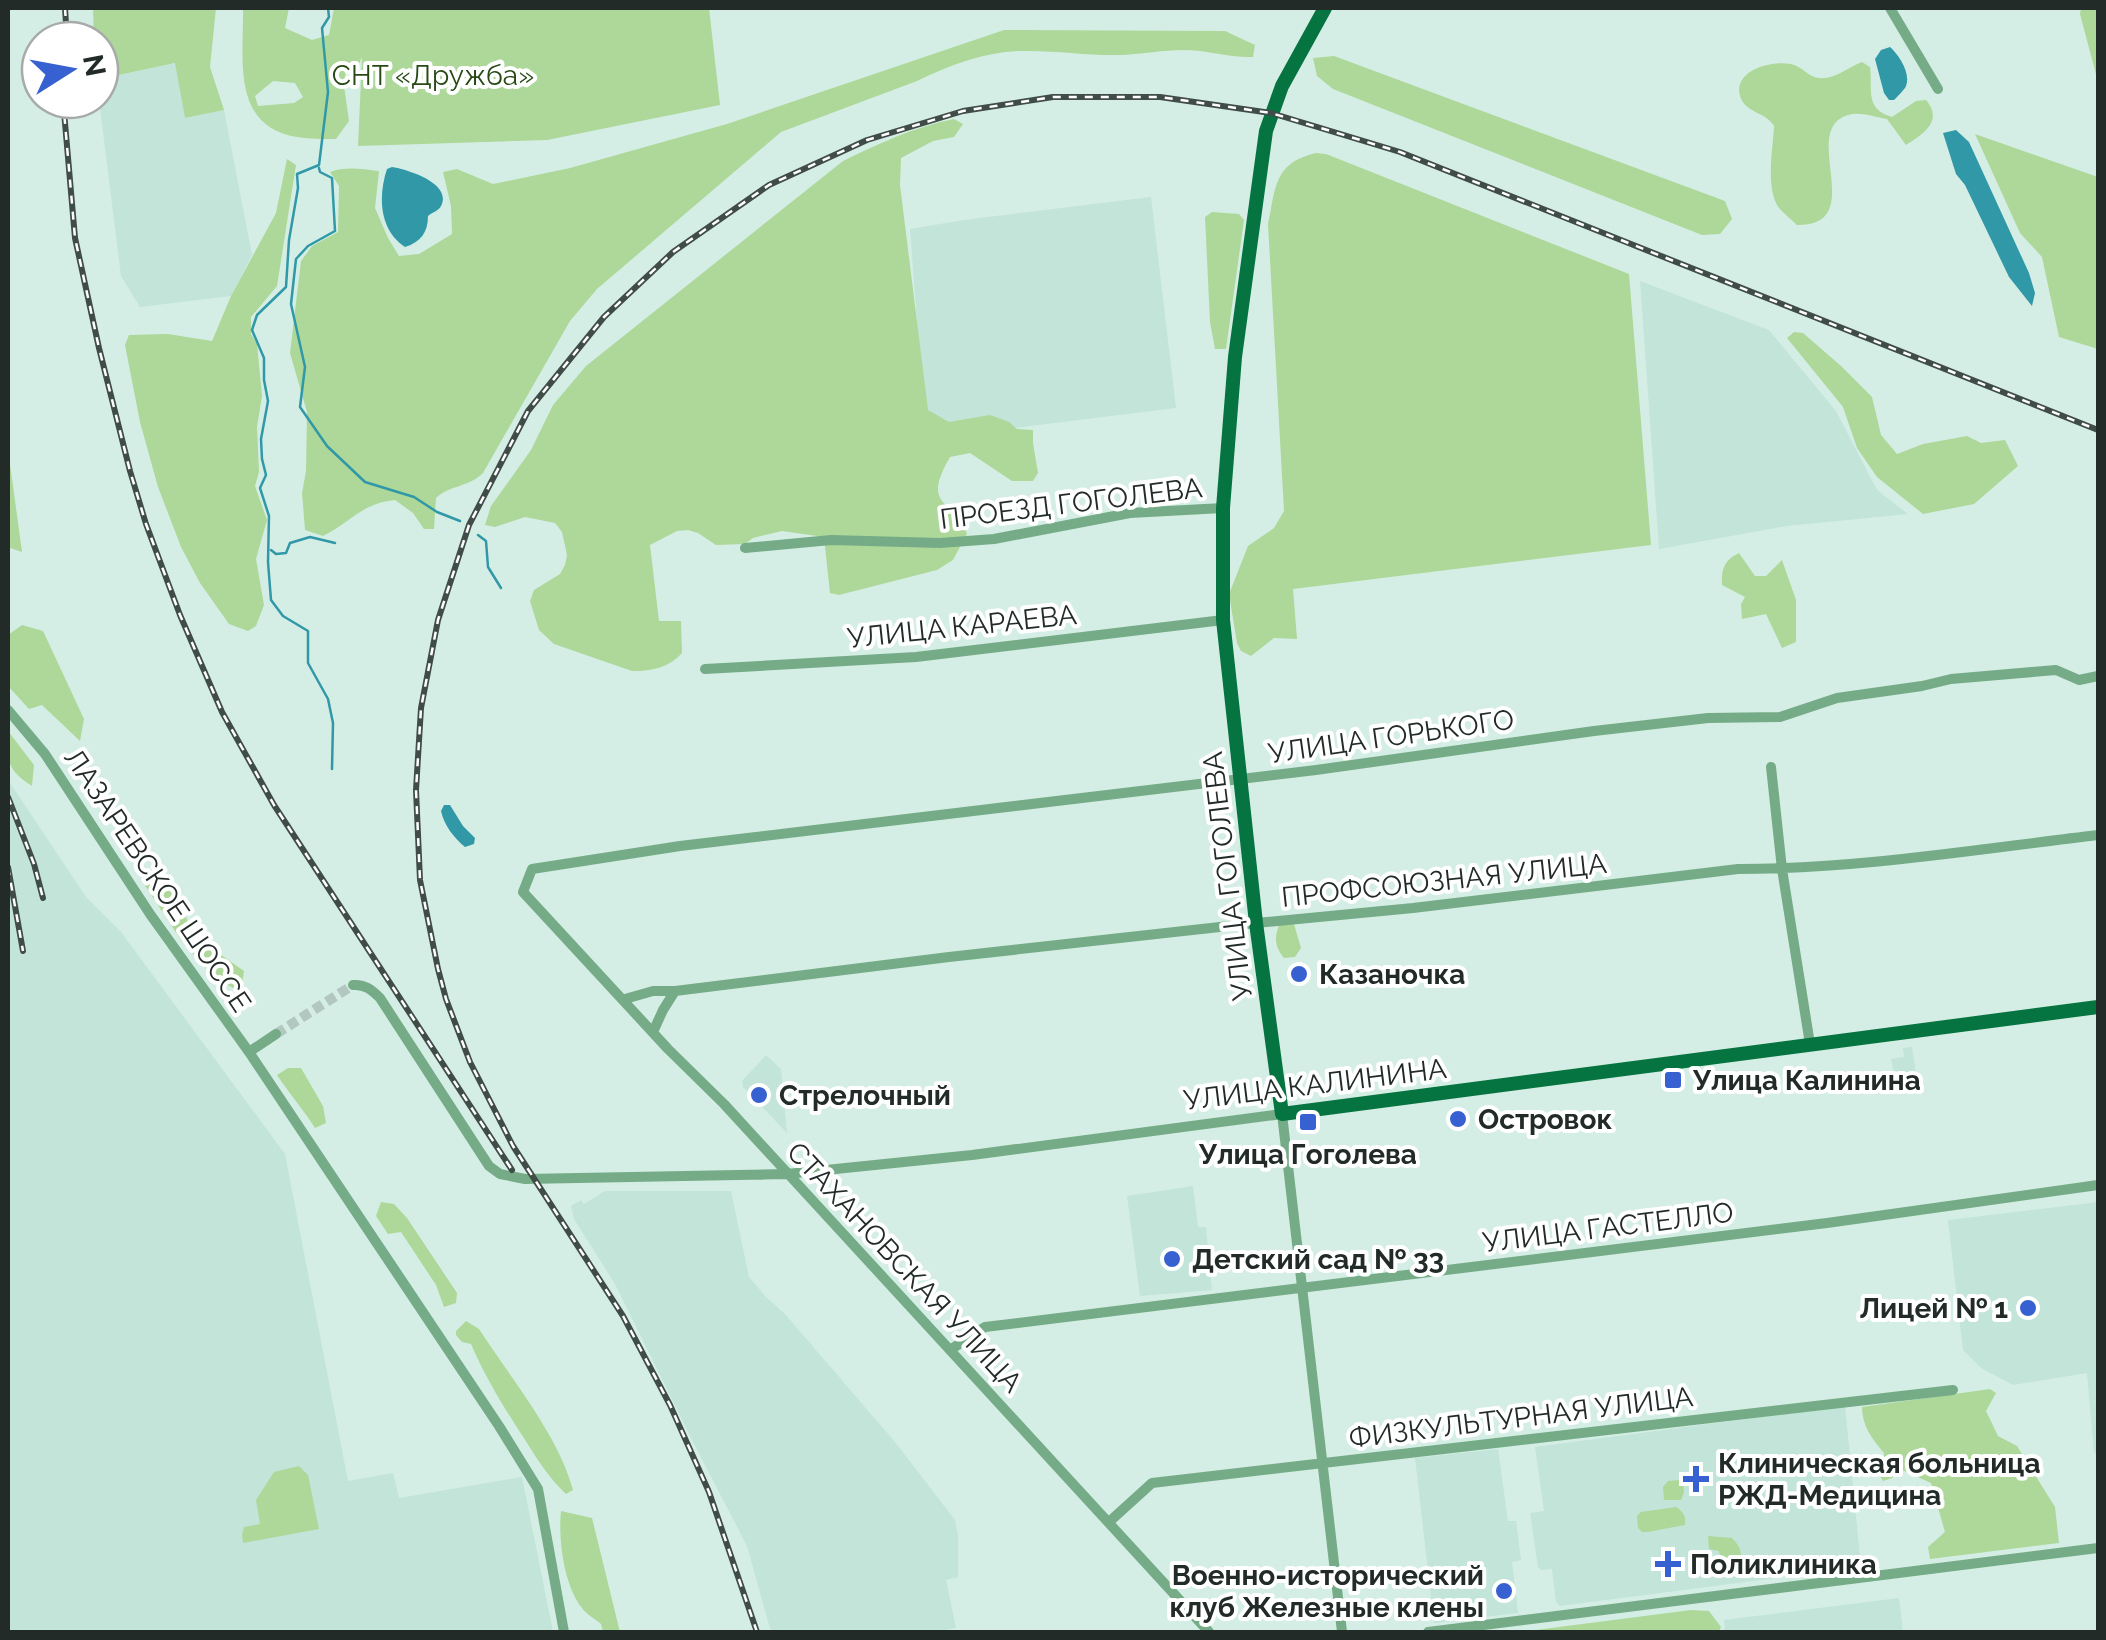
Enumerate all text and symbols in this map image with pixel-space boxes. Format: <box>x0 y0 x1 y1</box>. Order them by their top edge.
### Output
north arrow <box>20 20 120 120</box>
text: N <box>76 52 112 79</box>
park label: СНТ «Дружба» <box>332 59 534 92</box>
street label: ПРОЕЗД ГОГОЛЕВА <box>938 471 1204 536</box>
street label: УЛИЦА КАРАЕВА <box>846 598 1078 655</box>
street label: УЛИЦА ГОРЬКОГО <box>1266 703 1516 770</box>
street label: ЛАЗАРЕВСКОЕ ШОССЕ <box>57 743 258 1018</box>
street label: УЛИЦА ГОГОЛЕВА <box>1196 750 1259 1002</box>
street label: ПРОФСОЮЗНАЯ УЛИЦА <box>1280 847 1608 914</box>
place label: Казаночка <box>1319 958 1465 991</box>
marker: Казаночка <box>1288 963 1310 985</box>
street label: УЛИЦА КАЛИНИНА <box>1182 1052 1448 1117</box>
place label: Улица Калинина <box>1692 1064 1921 1097</box>
marker: Улица Калинина <box>1662 1069 1684 1091</box>
place label: Стрелочный <box>779 1079 951 1112</box>
marker: Стрелочный <box>748 1084 770 1106</box>
place label: Островок <box>1478 1103 1612 1136</box>
marker: Островок <box>1447 1108 1469 1130</box>
marker: Улица Гоголева <box>1297 1111 1319 1133</box>
street label: СТАХАНОВСКАЯ УЛИЦА <box>780 1136 1029 1399</box>
place label: Улица Гоголева <box>1198 1138 1417 1171</box>
street label: УЛИЦА ГАСТЕЛЛО <box>1481 1196 1735 1259</box>
place label: Детский сад № 33 <box>1192 1243 1444 1276</box>
marker: Детский сад № 33 <box>1161 1248 1183 1270</box>
place label: Лицей № 1 <box>1859 1292 2008 1325</box>
marker: Лицей № 1 <box>2017 1297 2039 1319</box>
street label: ФИЗКУЛЬТУРНАЯ УЛИЦА <box>1347 1380 1695 1455</box>
place label: Клиническая больница РЖД-Медицина <box>1718 1447 2041 1512</box>
marker: Клиническая больница РЖД-Медицина <box>1683 1466 1709 1492</box>
place label: Поликлиника <box>1690 1548 1877 1581</box>
marker: Поликлиника <box>1655 1551 1681 1577</box>
place label: Военно-исторический клуб Железные клены <box>1170 1559 1484 1624</box>
marker: Военно-исторический клуб Железные клены <box>1493 1580 1515 1602</box>

